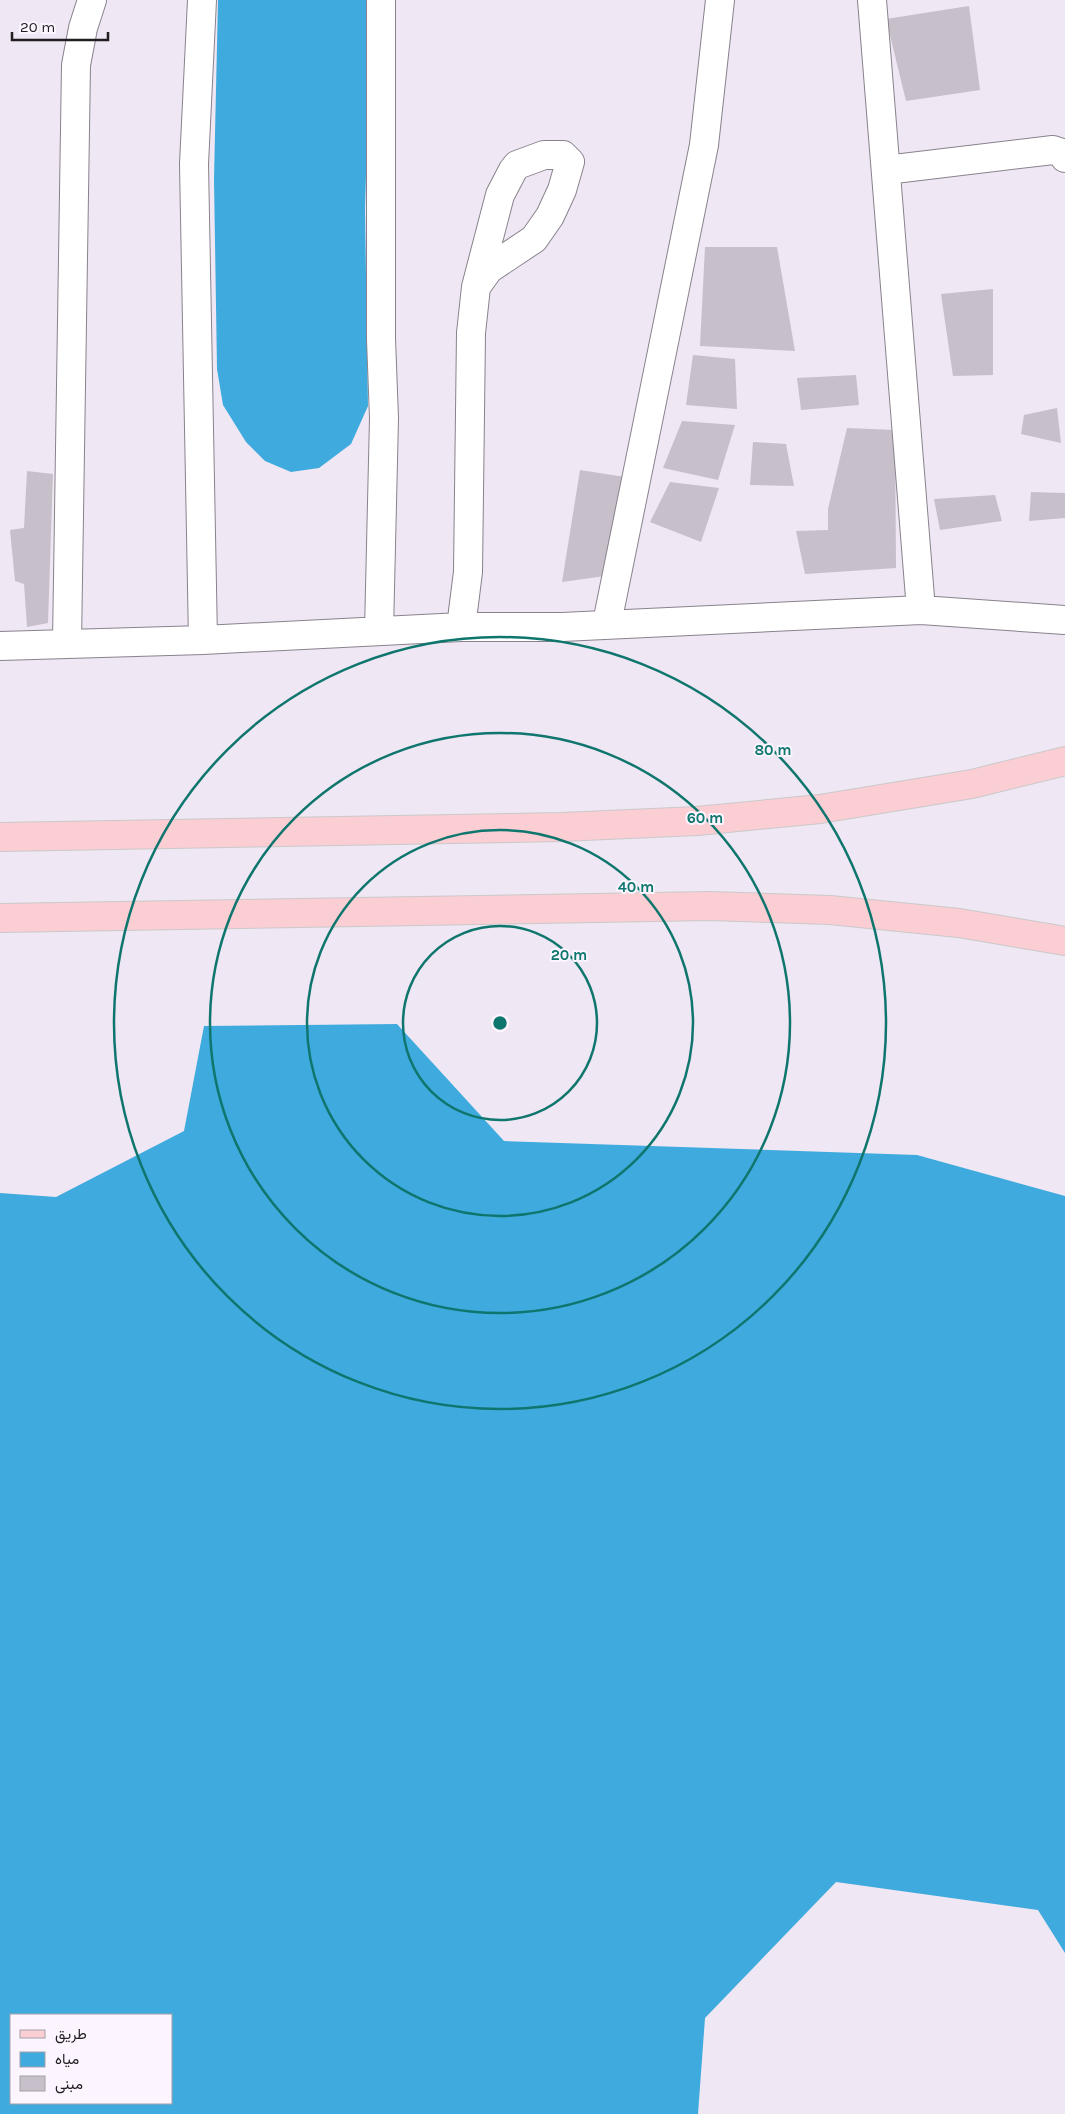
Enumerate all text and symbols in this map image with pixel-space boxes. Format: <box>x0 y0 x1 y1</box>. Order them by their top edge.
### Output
scale bar <box>12 10 109 42</box>
text: 20 m <box>20 18 55 36</box>
text: 80 m <box>754 741 792 759</box>
text: 60 m <box>687 809 723 827</box>
text: 40 m <box>618 878 654 896</box>
text: 20 m <box>551 946 587 964</box>
centre of rings <box>491 1014 509 1032</box>
legend <box>10 2014 172 2104</box>
text: طريق <box>55 2025 87 2044</box>
text: مياه <box>55 2050 79 2068</box>
text: مبنى <box>55 2075 83 2094</box>

